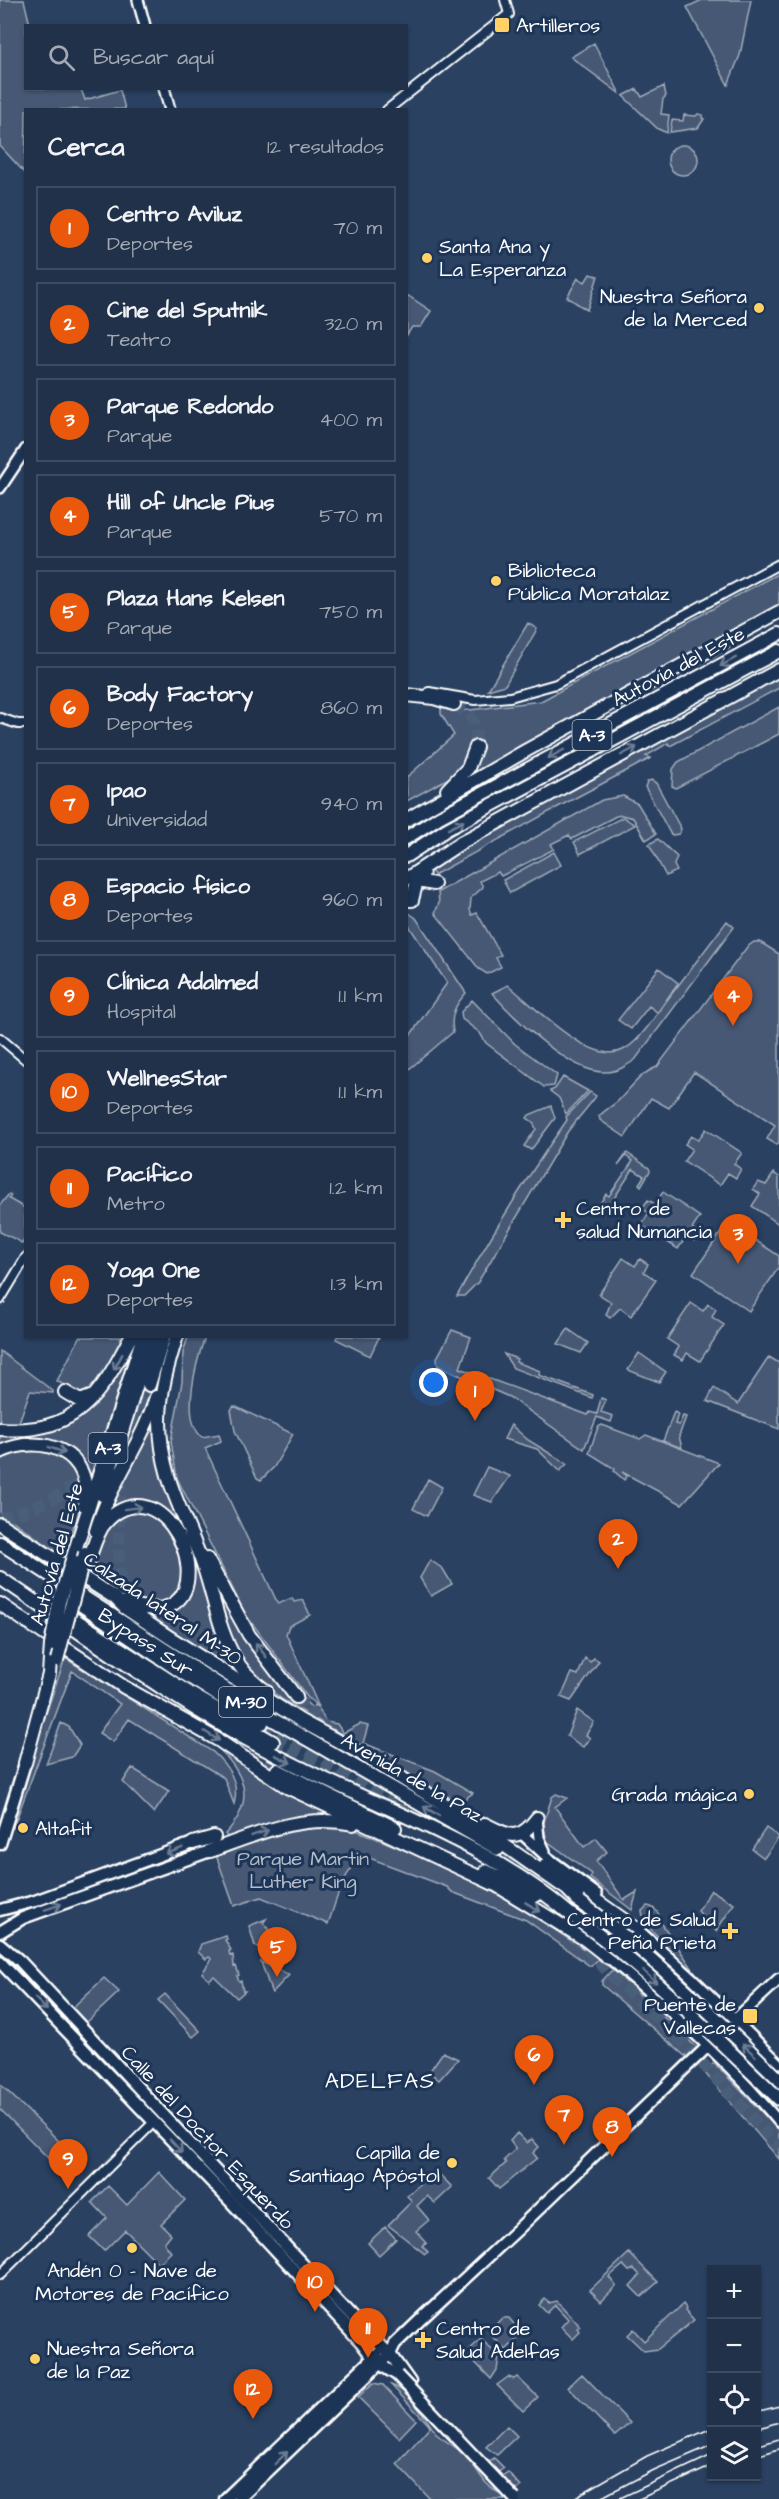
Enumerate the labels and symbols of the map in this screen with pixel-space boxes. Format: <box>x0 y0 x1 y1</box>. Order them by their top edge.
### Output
place label: Artilleros <box>516 12 600 40</box>
marker: Artilleros <box>493 16 511 34</box>
place label: Santa Ana y La Esperanza <box>439 233 566 284</box>
marker: Santa Ana y La Esperanza <box>420 251 434 265</box>
place label: Nuestra Señora de la Merced <box>600 283 747 334</box>
marker: Nuestra Señora de la Merced <box>752 301 766 315</box>
place label: Biblioteca Pública Moratalaz <box>508 557 670 608</box>
marker: Biblioteca Pública Moratalaz <box>489 574 503 588</box>
street label: Autovía del Este <box>607 620 750 714</box>
one-way arrow <box>719 657 737 668</box>
road number: A-3 <box>572 720 612 750</box>
one-way arrow <box>620 745 637 757</box>
one-way arrow <box>548 748 565 760</box>
one-way arrow <box>446 819 464 830</box>
pin: 4 <box>714 976 752 1026</box>
place label: Centro de salud Numancia <box>576 1195 712 1246</box>
marker: Centro de salud Numancia <box>554 1211 572 1229</box>
pin: 3 <box>718 1214 758 1264</box>
one-way arrow <box>112 1353 124 1370</box>
your location <box>419 1368 448 1397</box>
pin: 1 <box>456 1372 494 1421</box>
road number: A-3 <box>88 1433 128 1463</box>
one-way arrow <box>47 1445 65 1456</box>
street label: Autovía del Este <box>23 1480 91 1629</box>
one-way arrow <box>123 1503 142 1514</box>
pin: 2 <box>598 1520 638 1569</box>
street label: Calzada lateral M-30 <box>77 1545 248 1673</box>
street label: Bypass Sur <box>92 1602 199 1685</box>
one-way arrow <box>254 1643 267 1659</box>
road number: M-30 <box>219 1687 273 1717</box>
street label: Avenida de la Paz <box>336 1726 487 1830</box>
one-way arrow <box>203 1730 220 1743</box>
one-way arrow <box>274 1754 292 1765</box>
place label: Grada mágica <box>612 1781 737 1810</box>
marker: Grada mágica <box>742 1787 756 1801</box>
one-way arrow <box>423 1805 440 1817</box>
place label: Altafit <box>35 1815 92 1843</box>
marker: Altafit <box>16 1821 30 1835</box>
one-way arrow <box>250 1827 269 1838</box>
park label: Parque Martin Luther King <box>237 1845 369 1897</box>
one-way arrow <box>166 1846 184 1857</box>
one-way arrow <box>43 1901 61 1912</box>
one-way arrow <box>524 1901 541 1913</box>
place label: Centro de Salud Peña Prieta <box>567 1906 716 1957</box>
marker: Centro de Salud Peña Prieta <box>721 1922 739 1940</box>
pin: 5 <box>258 1928 296 1977</box>
one-way arrow <box>642 1970 657 1984</box>
place label: Puente de Vallecas <box>644 1991 736 2042</box>
one-way arrow <box>34 1996 48 2011</box>
marker: Puente de Vallecas <box>741 2007 759 2025</box>
pin: 6 <box>514 2036 554 2085</box>
street label: Calle del Doctor Esquerdo <box>114 2039 300 2236</box>
one-way arrow <box>742 2043 757 2057</box>
district label: ADELFAS <box>325 2066 435 2097</box>
pin: 7 <box>544 2096 584 2145</box>
pin: 8 <box>592 2108 632 2157</box>
one-way arrow <box>169 2138 183 2153</box>
place label: Capilla de Santiago Apóstol <box>288 2139 440 2191</box>
pin: 9 <box>48 2140 88 2189</box>
marker: Capilla de Santiago Apóstol <box>445 2156 459 2170</box>
marker: Andén 0 - Nave de Motores de Pacífico <box>125 2241 139 2255</box>
place label: Andén 0 - Nave de Motores de Pacífico <box>35 2257 229 2308</box>
pin: 10 <box>296 2262 334 2312</box>
pin: 11 <box>348 2308 388 2358</box>
place label: Centro de Salud Adelfas <box>436 2315 560 2366</box>
marker: Centro de Salud Adelfas <box>414 2331 432 2349</box>
place label: Nuestra Señora de la Paz <box>47 2335 194 2386</box>
marker: Nuestra Señora de la Paz <box>28 2352 42 2366</box>
pin: 12 <box>234 2370 272 2419</box>
one-way arrow <box>273 2451 288 2466</box>

